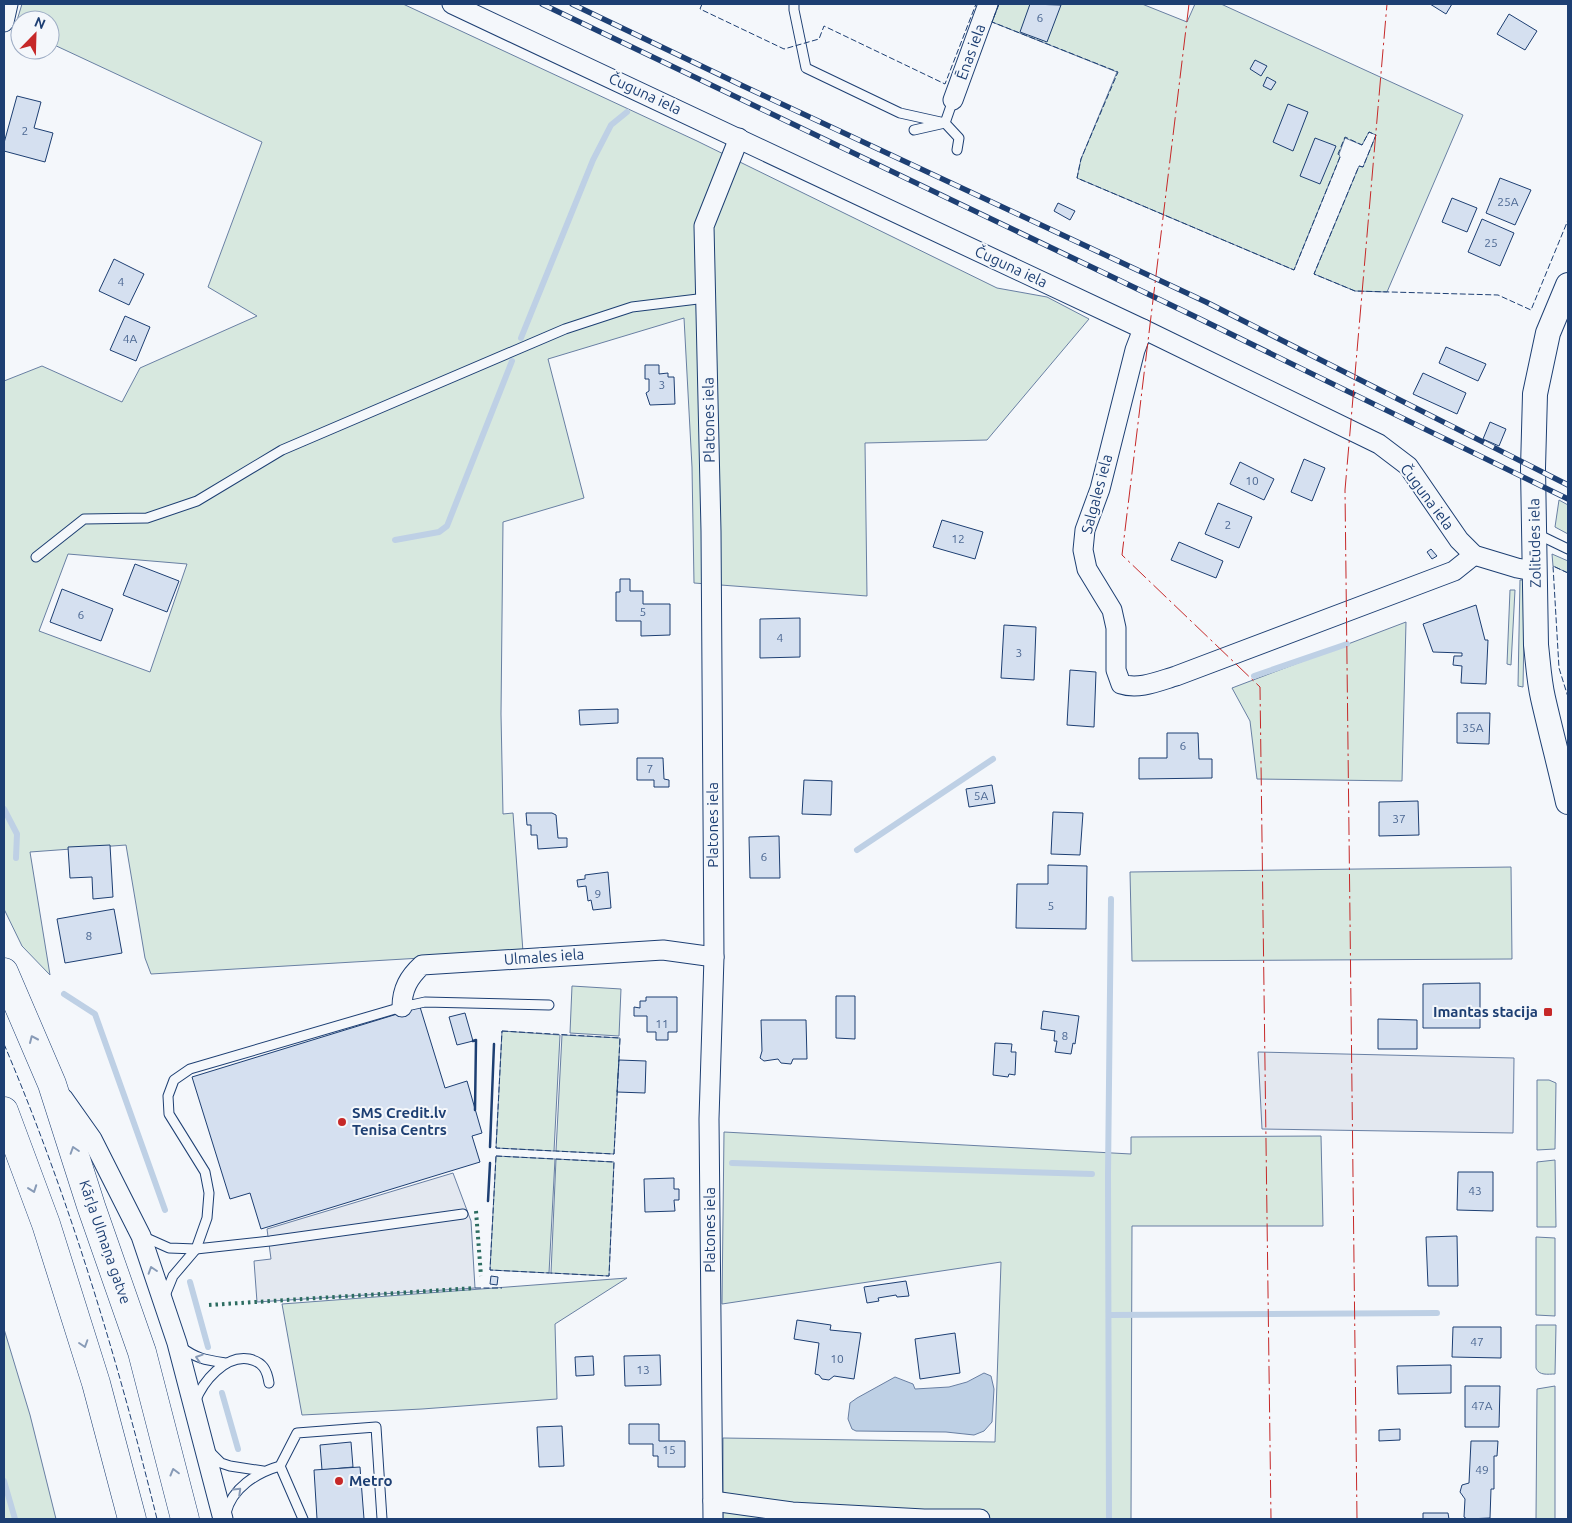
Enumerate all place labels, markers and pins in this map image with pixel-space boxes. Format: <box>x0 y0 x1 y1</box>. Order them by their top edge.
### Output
place label: Imantas stacija <box>1433 1003 1538 1020</box>
marker: Imantas stacija <box>1542 1006 1554 1018</box>
place label: SMS Credit.lv Tenisa Centrs <box>352 1104 447 1138</box>
marker: SMS Credit.lv Tenisa Centrs <box>336 1116 348 1128</box>
place label: Metro <box>349 1472 393 1489</box>
marker: Metro <box>333 1475 345 1487</box>

